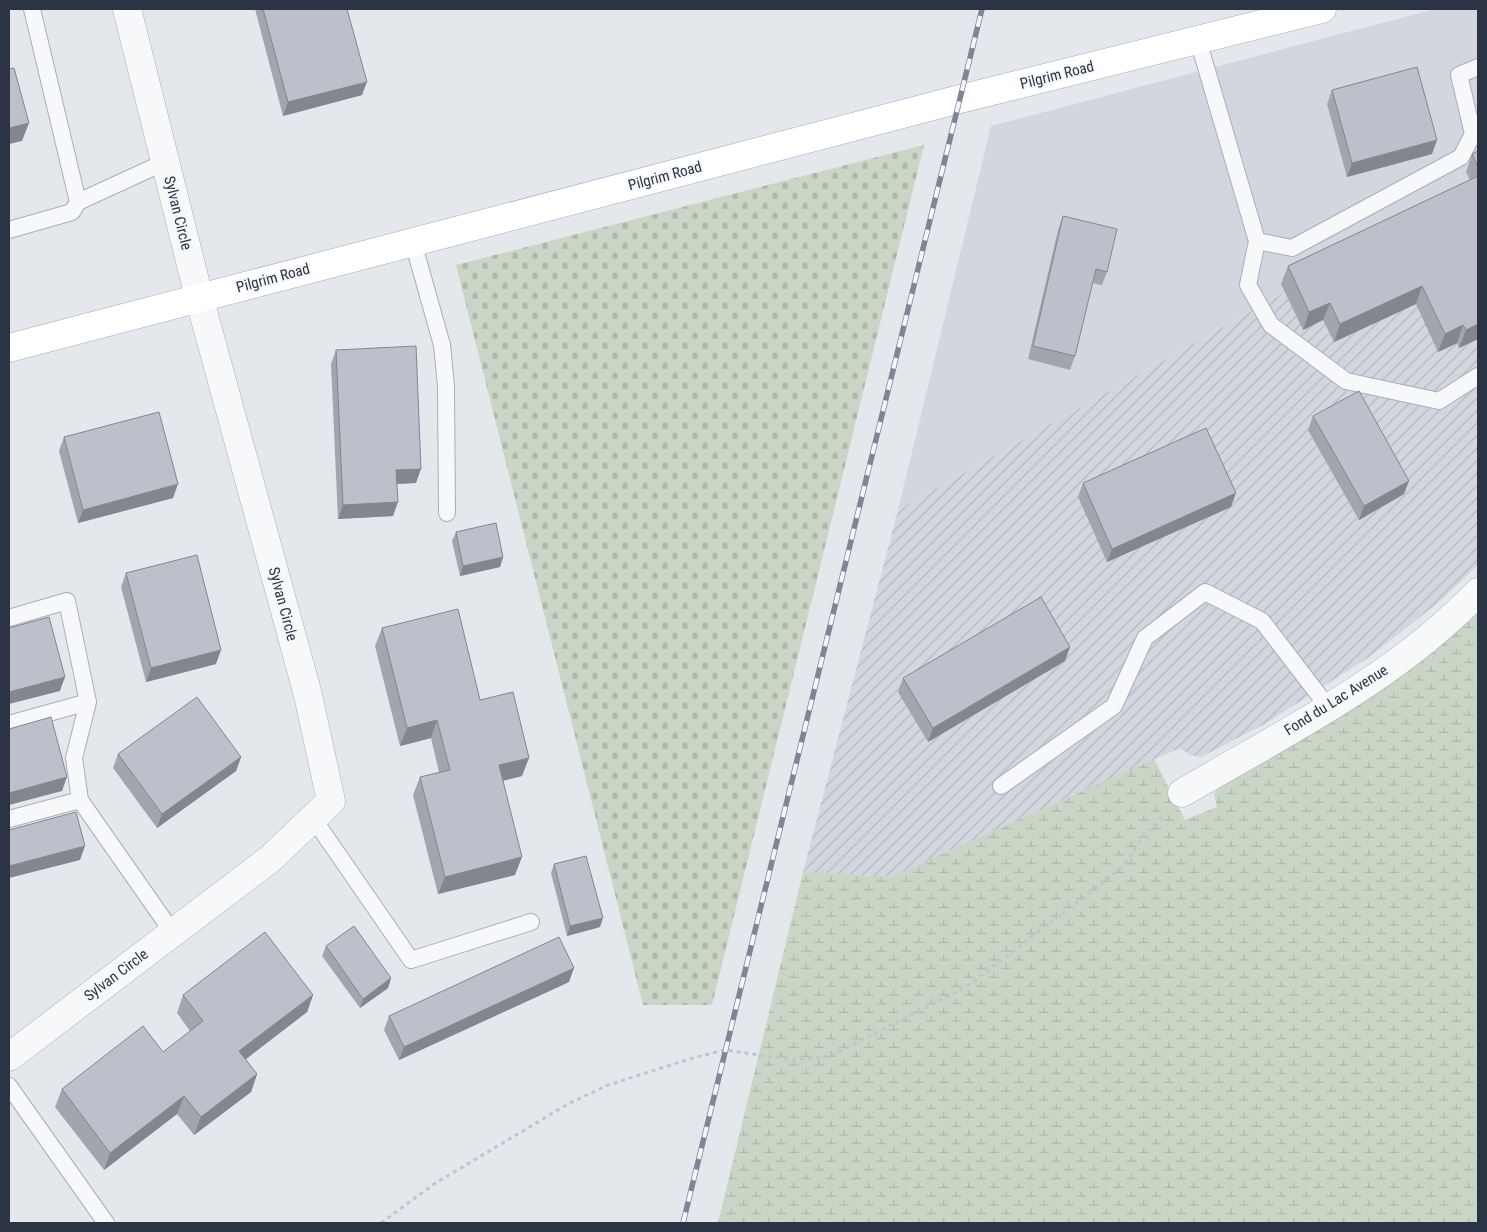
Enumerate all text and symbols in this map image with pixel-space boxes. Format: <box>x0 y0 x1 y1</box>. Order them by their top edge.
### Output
street label: Pilgrim Road <box>1018 57 1096 93</box>
street label: Pilgrim Road <box>626 158 704 194</box>
street label: Sylvan Circle <box>160 174 196 252</box>
street label: Pilgrim Road <box>234 260 312 296</box>
street label: Sylvan Circle <box>265 565 301 643</box>
street label: Fond du Lac Avenue <box>1281 661 1391 739</box>
street label: Sylvan Circle <box>80 945 152 1005</box>

